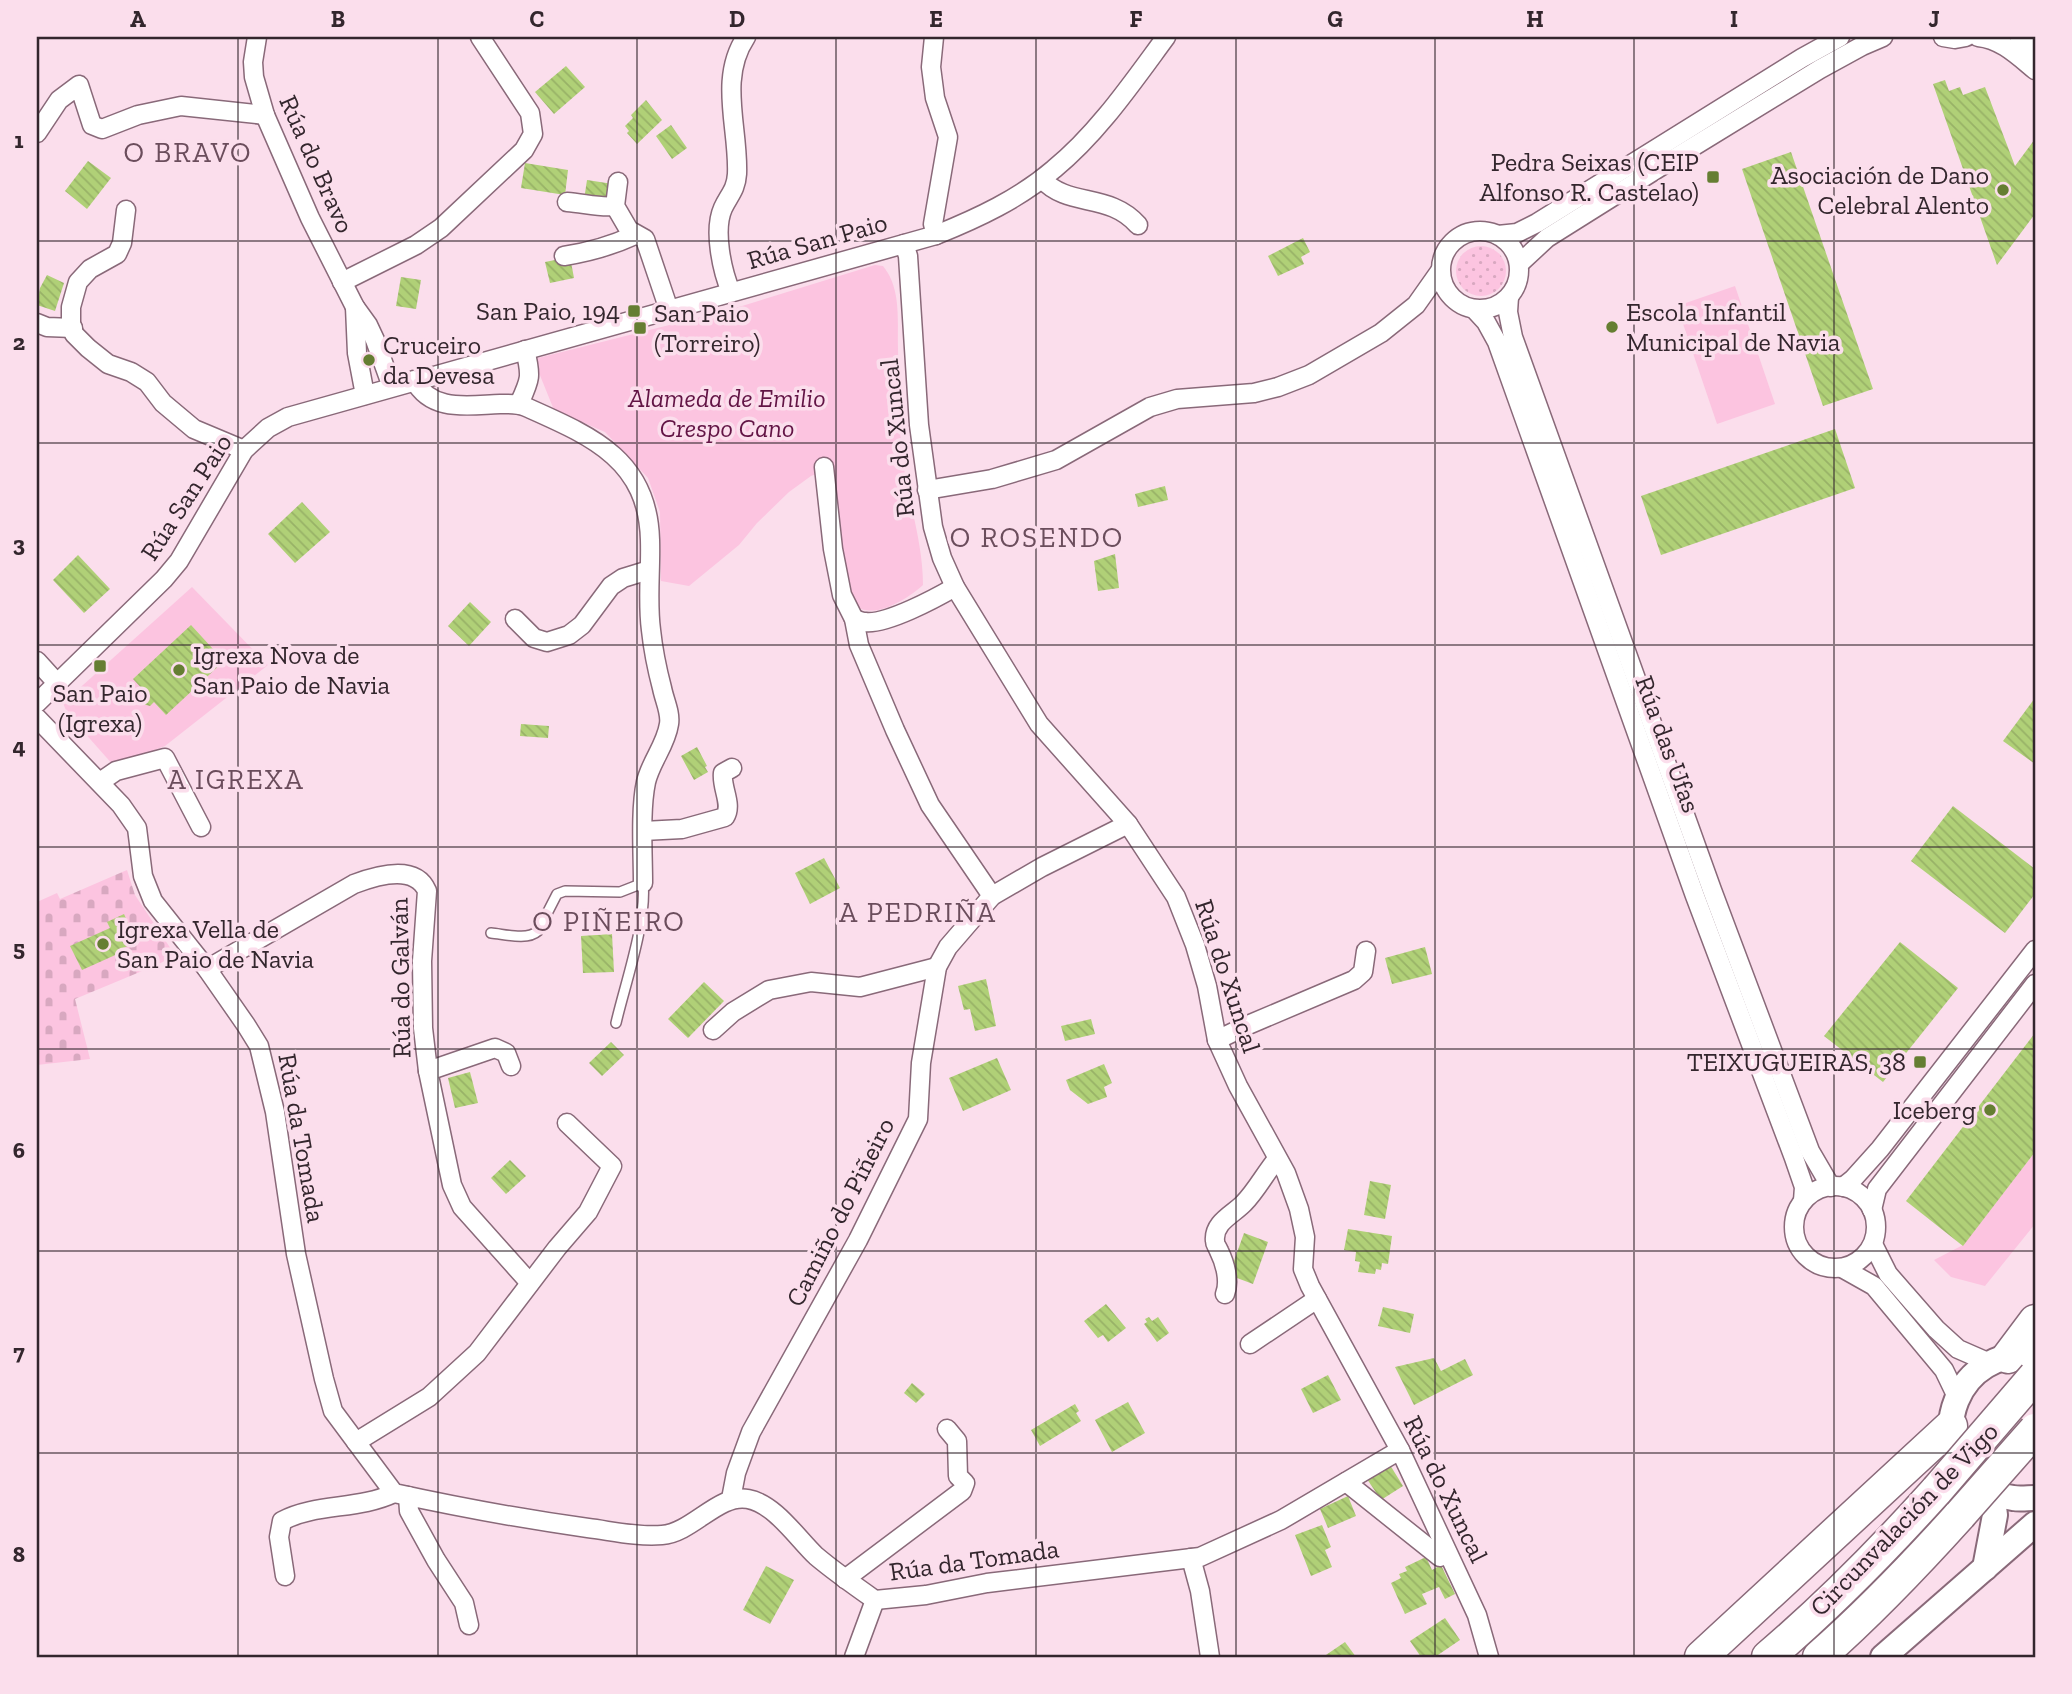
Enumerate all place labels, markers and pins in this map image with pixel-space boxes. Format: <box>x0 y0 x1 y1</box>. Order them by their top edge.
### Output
place label: Pedra Seixas (CEIP Alfonso R. Castelao) <box>1480 146 1699 208</box>
place label: Asociación de Dano Celebral Alento <box>1771 159 1989 221</box>
marker: Pedra Seixas (CEIP Alfonso R. Castelao) <box>1705 169 1721 185</box>
marker: Asociación de Dano Celebral Alento <box>1995 182 2011 198</box>
place label: San Paio, 194 <box>476 295 620 327</box>
place label: Escola Infantil Municipal de Navia <box>1626 296 1841 358</box>
place label: San Paio (Torreiro) <box>654 297 760 359</box>
marker: San Paio, 194 <box>626 303 642 319</box>
marker: Escola Infantil Municipal de Navia <box>1604 319 1620 335</box>
marker: San Paio (Torreiro) <box>632 320 648 336</box>
place label: Cruceiro da Devesa <box>383 329 495 391</box>
marker: Cruceiro da Devesa <box>361 352 377 368</box>
place label: Igrexa Nova de San Paio de Navia <box>193 639 391 701</box>
marker: San Paio (Igrexa) <box>92 658 108 674</box>
marker: Igrexa Nova de San Paio de Navia <box>171 662 187 678</box>
place label: San Paio (Igrexa) <box>52 677 148 739</box>
place label: Igrexa Vella de San Paio de Navia <box>117 913 315 975</box>
marker: Igrexa Vella de San Paio de Navia <box>95 936 111 952</box>
place label: TEIXUGUEIRAS, 38 <box>1687 1046 1906 1078</box>
marker: TEIXUGUEIRAS, 38 <box>1912 1054 1928 1070</box>
place label: Iceberg <box>1893 1094 1976 1126</box>
marker: Iceberg <box>1982 1102 1998 1118</box>

